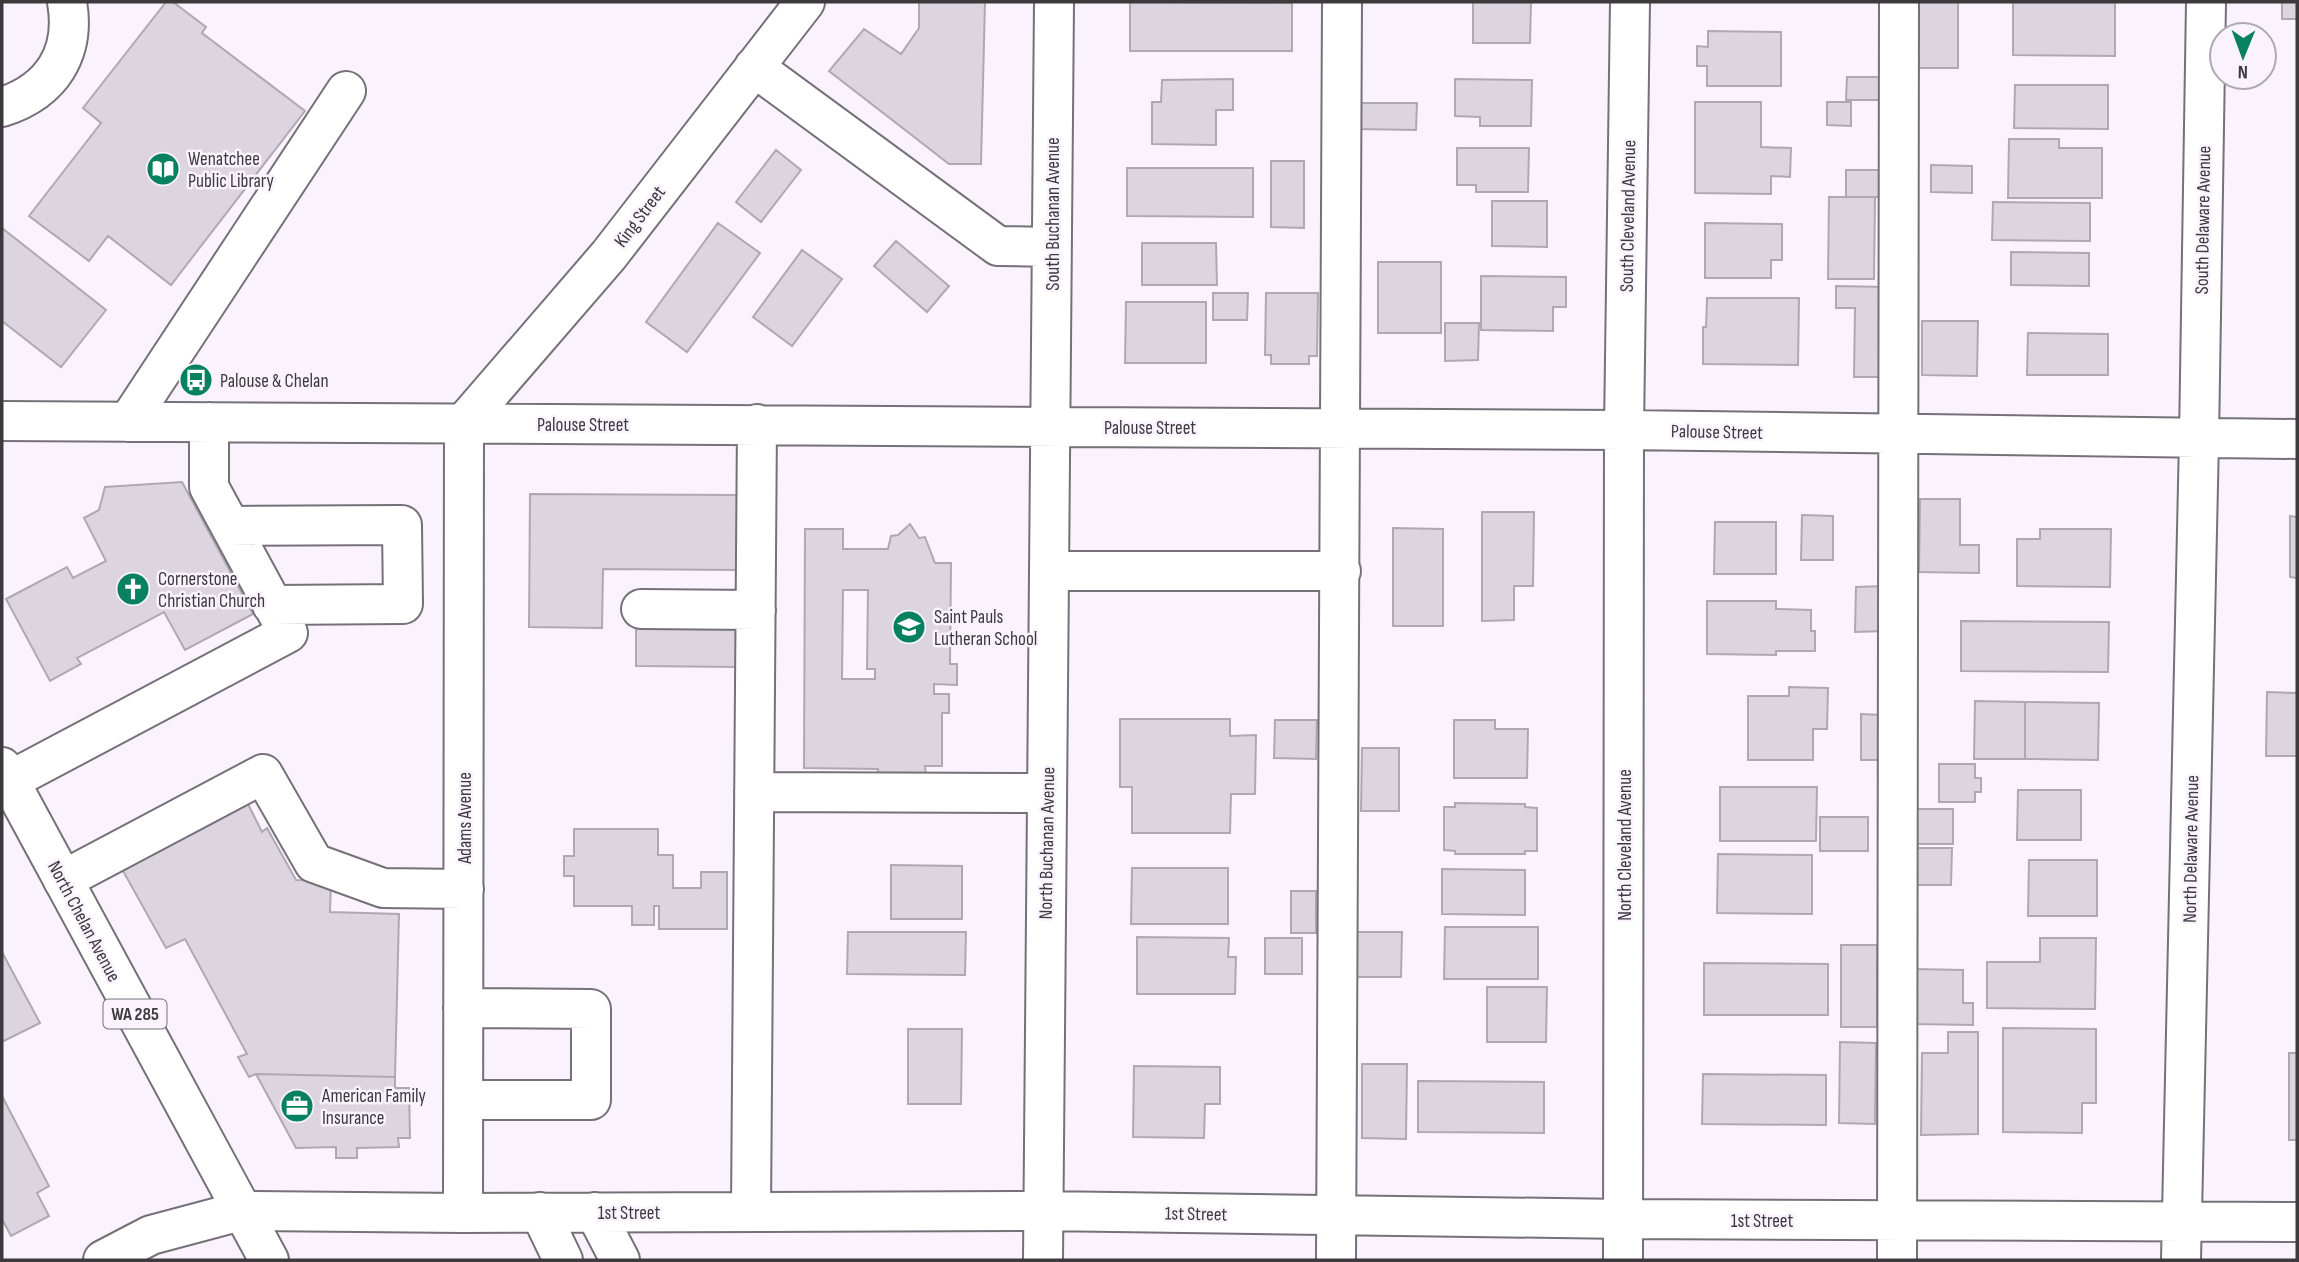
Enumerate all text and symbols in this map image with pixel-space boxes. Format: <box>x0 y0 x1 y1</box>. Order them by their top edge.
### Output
north arrow <box>2208 21 2278 91</box>
text: N <box>2237 60 2248 83</box>
street label: South Buchanan Avenue <box>1042 137 1065 291</box>
street label: South Cleveland Avenue <box>1616 140 1641 292</box>
street label: South Delaware Avenue <box>2191 146 2216 295</box>
place label: Wenatchee Public Library <box>188 148 274 193</box>
library icon: Wenatchee Public Library <box>144 150 182 188</box>
street label: King Street <box>610 181 671 252</box>
bus stop icon: Palouse & Chelan <box>177 361 215 399</box>
place label: Palouse & Chelan <box>220 370 329 393</box>
street label: Palouse Street <box>537 414 629 437</box>
street label: Palouse Street <box>1104 417 1196 440</box>
street label: Palouse Street <box>1671 420 1763 445</box>
place label: Cornerstone Christian Church <box>158 568 265 613</box>
church icon: Cornerstone Christian Church <box>114 570 152 608</box>
place label: Saint Pauls Lutheran School <box>934 606 1037 651</box>
school or university icon: Saint Pauls Lutheran School <box>890 608 928 646</box>
street label: North Buchanan Avenue <box>1035 766 1060 920</box>
street label: North Cleveland Avenue <box>1614 769 1637 921</box>
street label: Adams Avenue <box>454 772 477 865</box>
street label: North Delaware Avenue <box>2179 775 2204 923</box>
street label: North Chelan Avenue <box>42 857 125 986</box>
road number: WA 285 <box>104 1000 166 1028</box>
place label: American Family Insurance <box>321 1085 427 1130</box>
office icon: American Family Insurance <box>278 1087 316 1125</box>
street label: 1st Street <box>598 1202 660 1225</box>
street label: 1st Street <box>1165 1202 1228 1227</box>
street label: 1st Street <box>1731 1210 1793 1233</box>

